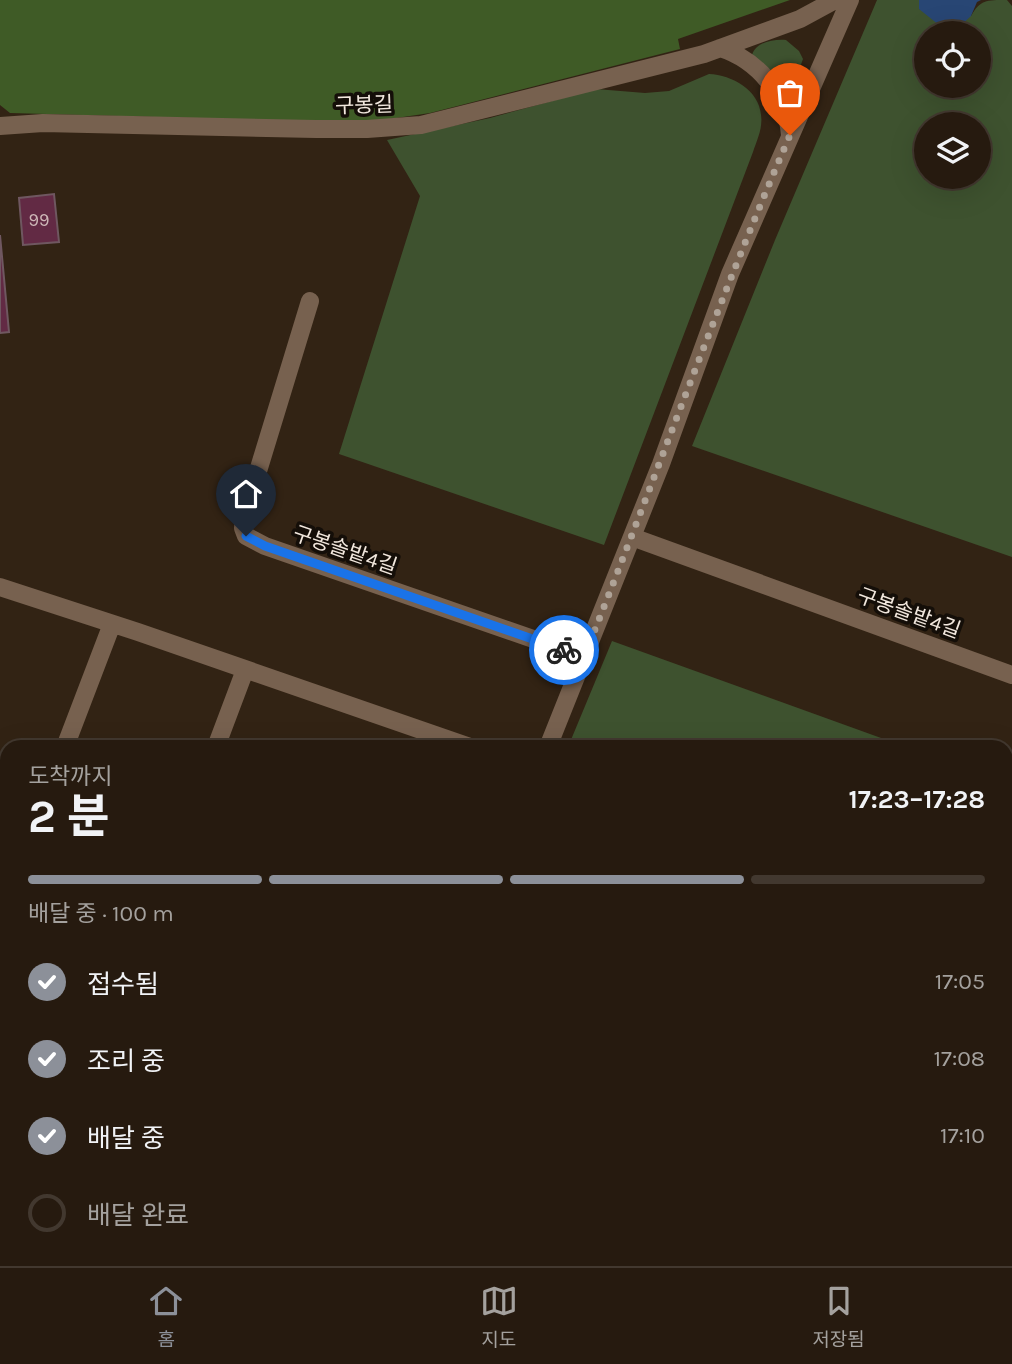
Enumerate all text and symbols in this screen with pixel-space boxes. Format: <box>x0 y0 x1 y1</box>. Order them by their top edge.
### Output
map controls <box>914 21 991 189</box>
button: locate <box>914 21 991 98</box>
pin <box>760 63 820 135</box>
icon: bag <box>771 74 809 112</box>
street label: 구봉길 <box>335 92 393 118</box>
button: layers <box>914 112 991 189</box>
house number: 99 <box>29 209 49 231</box>
pin <box>216 464 276 536</box>
icon: home <box>227 475 265 513</box>
street label: 구봉솔밭4길 <box>290 521 400 579</box>
street label: 구봉솔밭4길 <box>854 583 964 643</box>
courier <box>529 615 599 685</box>
icon: bike <box>545 631 583 669</box>
text: 도착까지 <box>28 763 113 790</box>
text: 17:23–17:28 <box>848 784 985 815</box>
text: 2 분 <box>28 790 110 844</box>
text: 배달 중 · 100 m <box>28 900 174 927</box>
icon: check <box>28 963 66 1001</box>
text: 17:05 <box>935 968 985 995</box>
text: 접수됨 <box>87 969 159 1000</box>
icon: check <box>28 1040 66 1078</box>
text: 17:08 <box>934 1045 985 1072</box>
text: 조리 중 <box>87 1046 165 1077</box>
icon: check <box>28 1117 66 1155</box>
text: 17:10 <box>940 1122 985 1149</box>
text: 배달 중 <box>87 1123 165 1154</box>
text: 배달 완료 <box>87 1200 189 1231</box>
tab: 홈 <box>147 1282 185 1351</box>
tab: 지도 <box>480 1282 518 1351</box>
tab: 저장됨 <box>812 1282 865 1351</box>

